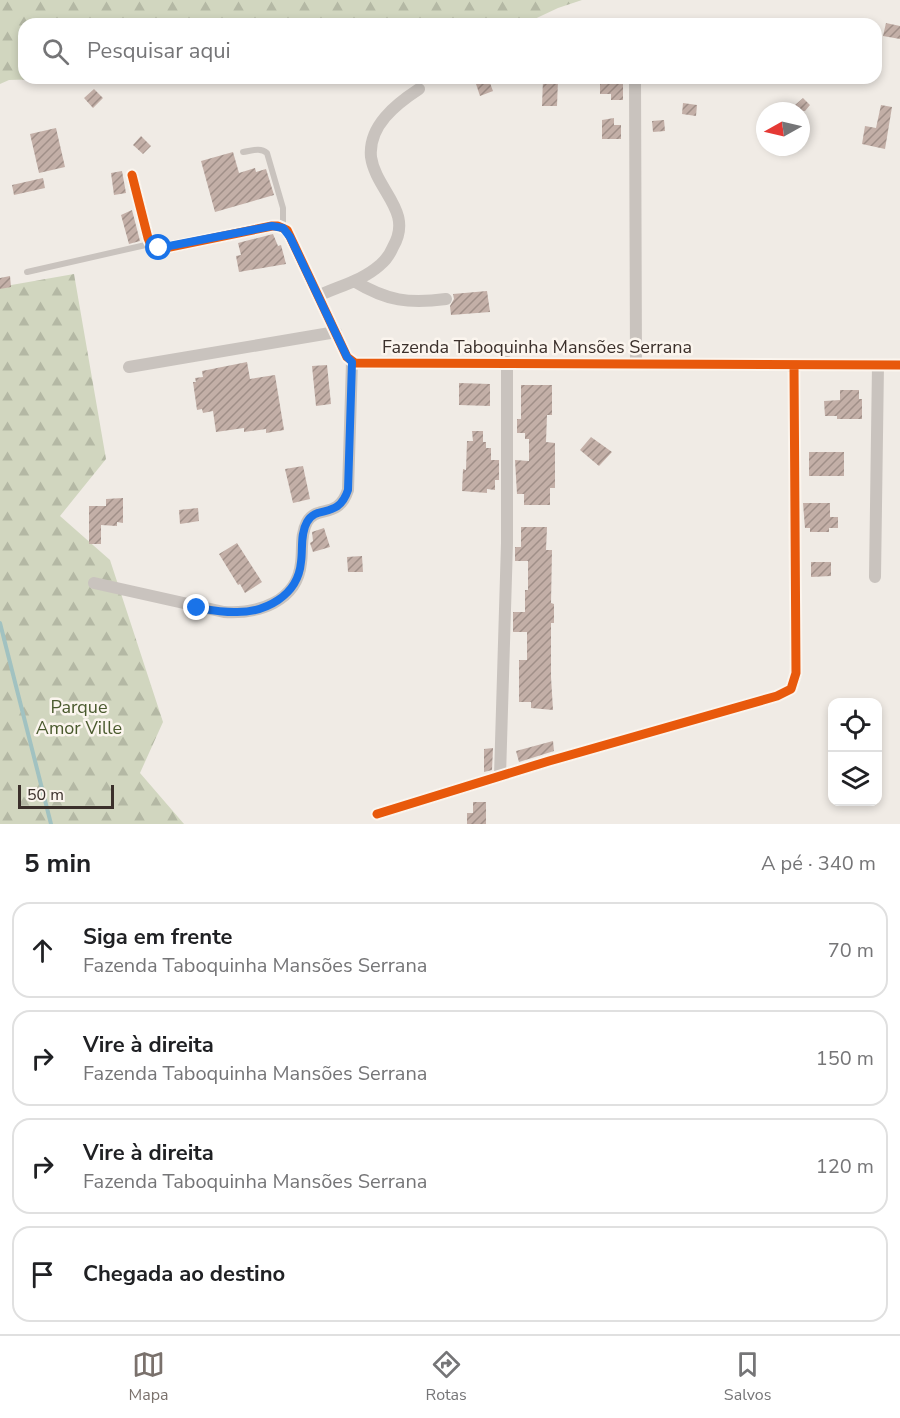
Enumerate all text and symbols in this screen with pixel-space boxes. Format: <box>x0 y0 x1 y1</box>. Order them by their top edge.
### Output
search box <box>18 18 882 84</box>
icon: search <box>39 35 72 68</box>
text: Pesquisar aqui <box>87 36 231 66</box>
north arrow <box>756 102 810 156</box>
route start <box>145 234 171 260</box>
street label: Fazenda Taboquinha Mansões Serrana <box>382 335 692 359</box>
route end <box>183 594 209 620</box>
park label: Parque Amor Ville <box>36 695 122 740</box>
map controls <box>828 698 882 806</box>
button: locate <box>828 698 882 752</box>
button: layers <box>828 752 882 806</box>
scale bar <box>18 782 114 810</box>
text: 50 m <box>27 784 64 806</box>
text: 5 min <box>24 846 91 881</box>
text: A pé · 340 m <box>761 850 876 877</box>
text: Siga em frente <box>83 922 232 952</box>
icon: ahead <box>26 934 59 967</box>
text: 70 m <box>828 937 874 964</box>
text: Fazenda Taboquinha Mansões Serrana <box>83 952 427 979</box>
text: Vire à direita <box>83 1030 214 1060</box>
icon: right <box>26 1042 59 1075</box>
text: 150 m <box>816 1045 874 1072</box>
text: Fazenda Taboquinha Mansões Serrana <box>83 1060 427 1087</box>
text: Vire à direita <box>83 1138 214 1168</box>
icon: right <box>26 1150 59 1183</box>
text: 120 m <box>816 1153 874 1180</box>
text: Fazenda Taboquinha Mansões Serrana <box>83 1168 427 1195</box>
icon: arrive <box>26 1258 59 1291</box>
text: Chegada ao destino <box>83 1259 285 1289</box>
tab: Mapa <box>129 1348 169 1406</box>
tab: Rotas <box>426 1348 467 1406</box>
tab: Salvos <box>724 1348 771 1406</box>

